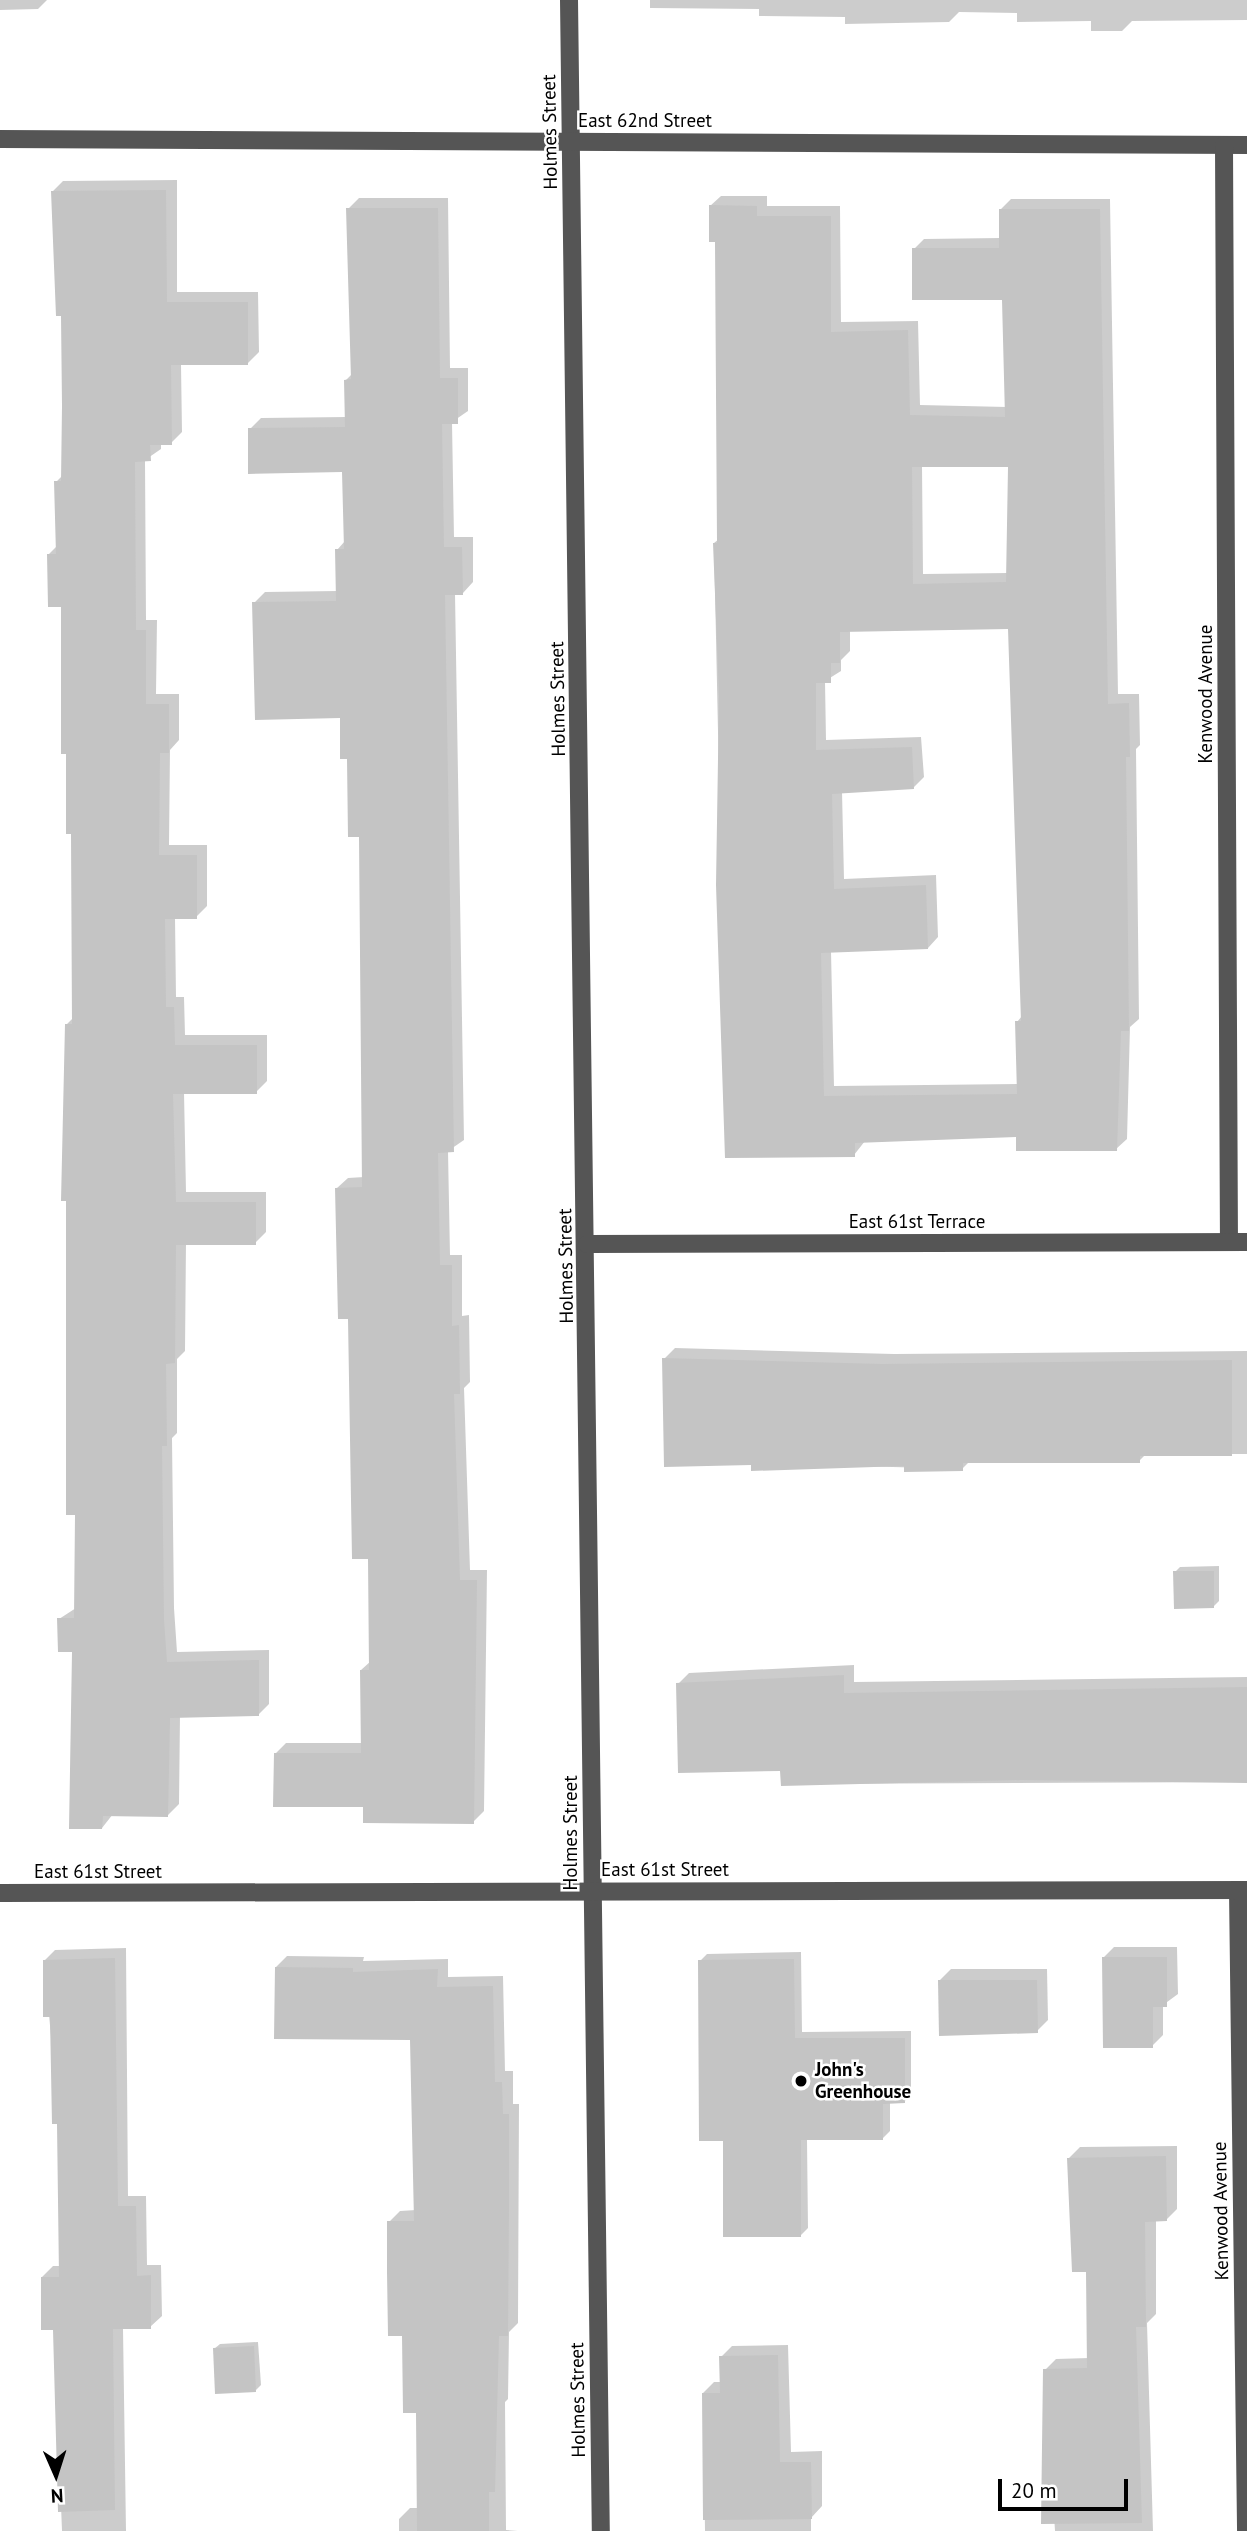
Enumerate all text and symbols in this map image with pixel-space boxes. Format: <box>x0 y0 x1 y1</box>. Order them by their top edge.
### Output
street label: Holmes Street <box>538 74 562 190</box>
street label: East 62nd Street <box>578 110 712 132</box>
street label: Kenwood Avenue <box>1195 624 1217 764</box>
street label: Holmes Street <box>546 641 570 757</box>
street label: Holmes Street <box>554 1208 578 1324</box>
street label: East 61st Terrace <box>848 1211 986 1233</box>
street label: Holmes Street <box>560 1775 582 1891</box>
street label: East 61st Street <box>601 1859 729 1881</box>
street label: East 61st Street <box>34 1861 162 1883</box>
place label: John's Greenhouse <box>815 2059 911 2103</box>
marker: John's Greenhouse <box>793 2073 809 2089</box>
street label: Kenwood Avenue <box>1208 2141 1234 2281</box>
street label: Holmes Street <box>566 2342 590 2458</box>
north arrow <box>21 2440 91 2510</box>
scale bar <box>1002 2464 1132 2508</box>
text: 20 m <box>1011 2477 1057 2504</box>
text: N <box>50 2484 64 2508</box>

